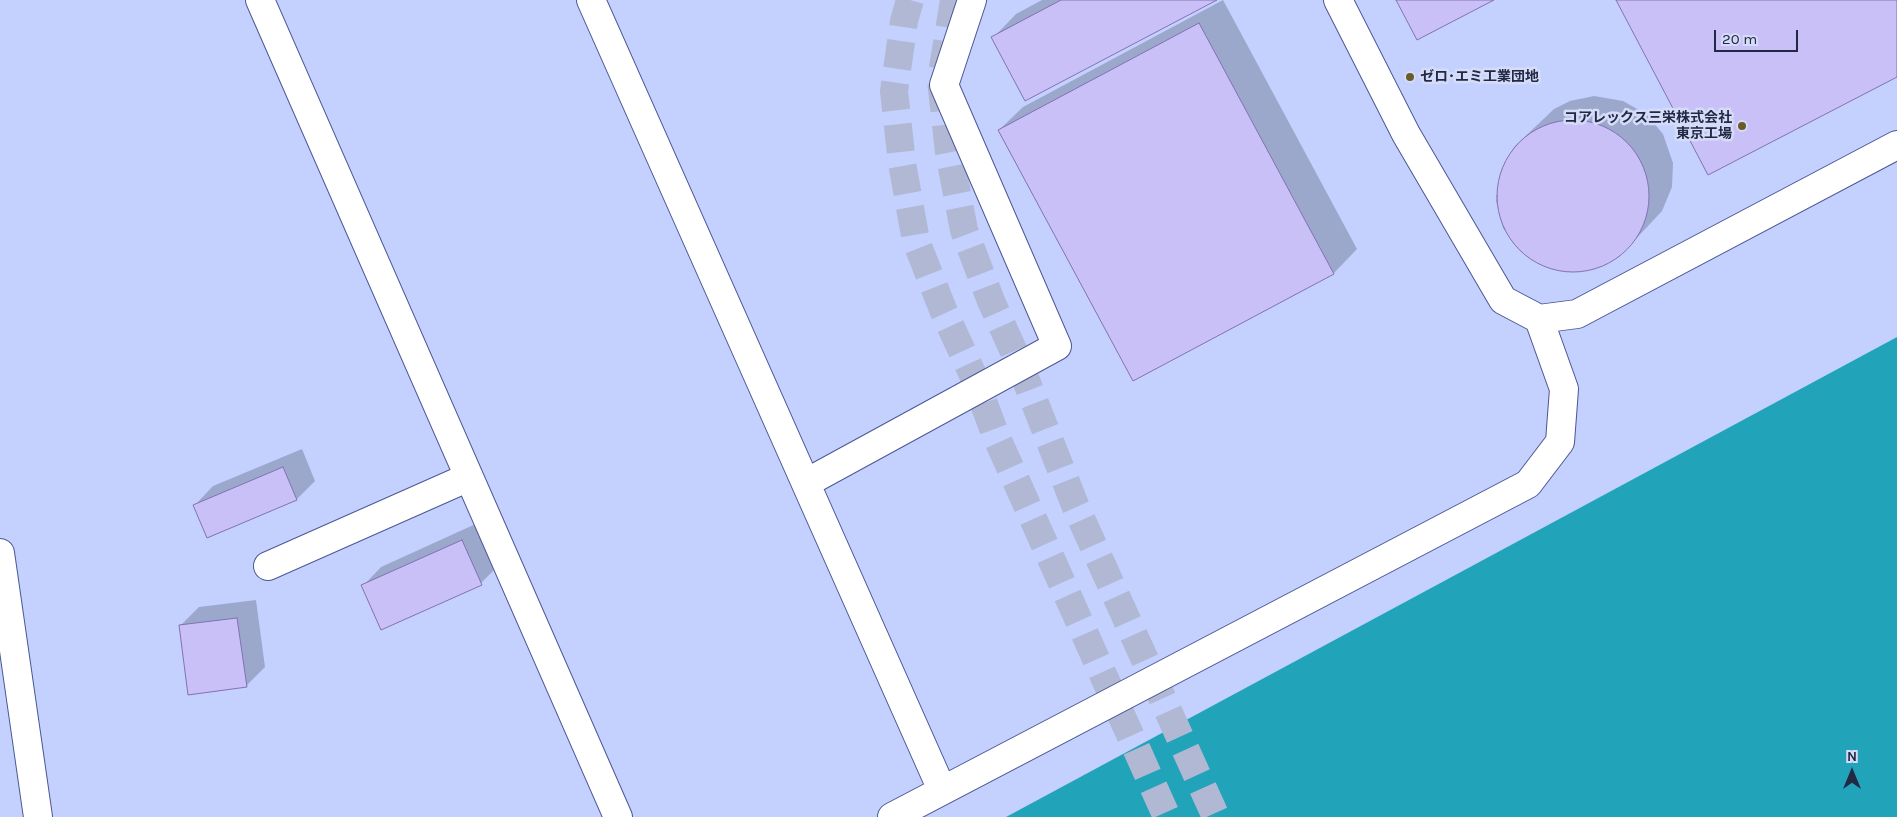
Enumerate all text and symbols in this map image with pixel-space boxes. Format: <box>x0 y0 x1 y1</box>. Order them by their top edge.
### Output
scale bar <box>1717 20 1801 52</box>
text: 20 m <box>1722 30 1757 48</box>
place label: ゼロ･エミ工業団地 <box>1420 69 1539 85</box>
marker: ゼロ･エミ工業団地 <box>1404 71 1416 83</box>
place label: コアレックス三栄株式会社 東京工場 <box>1564 110 1732 142</box>
marker: コアレックス三栄株式会社 東京工場 <box>1736 120 1748 132</box>
north arrow <box>1827 747 1877 797</box>
text: N <box>1847 748 1857 765</box>

